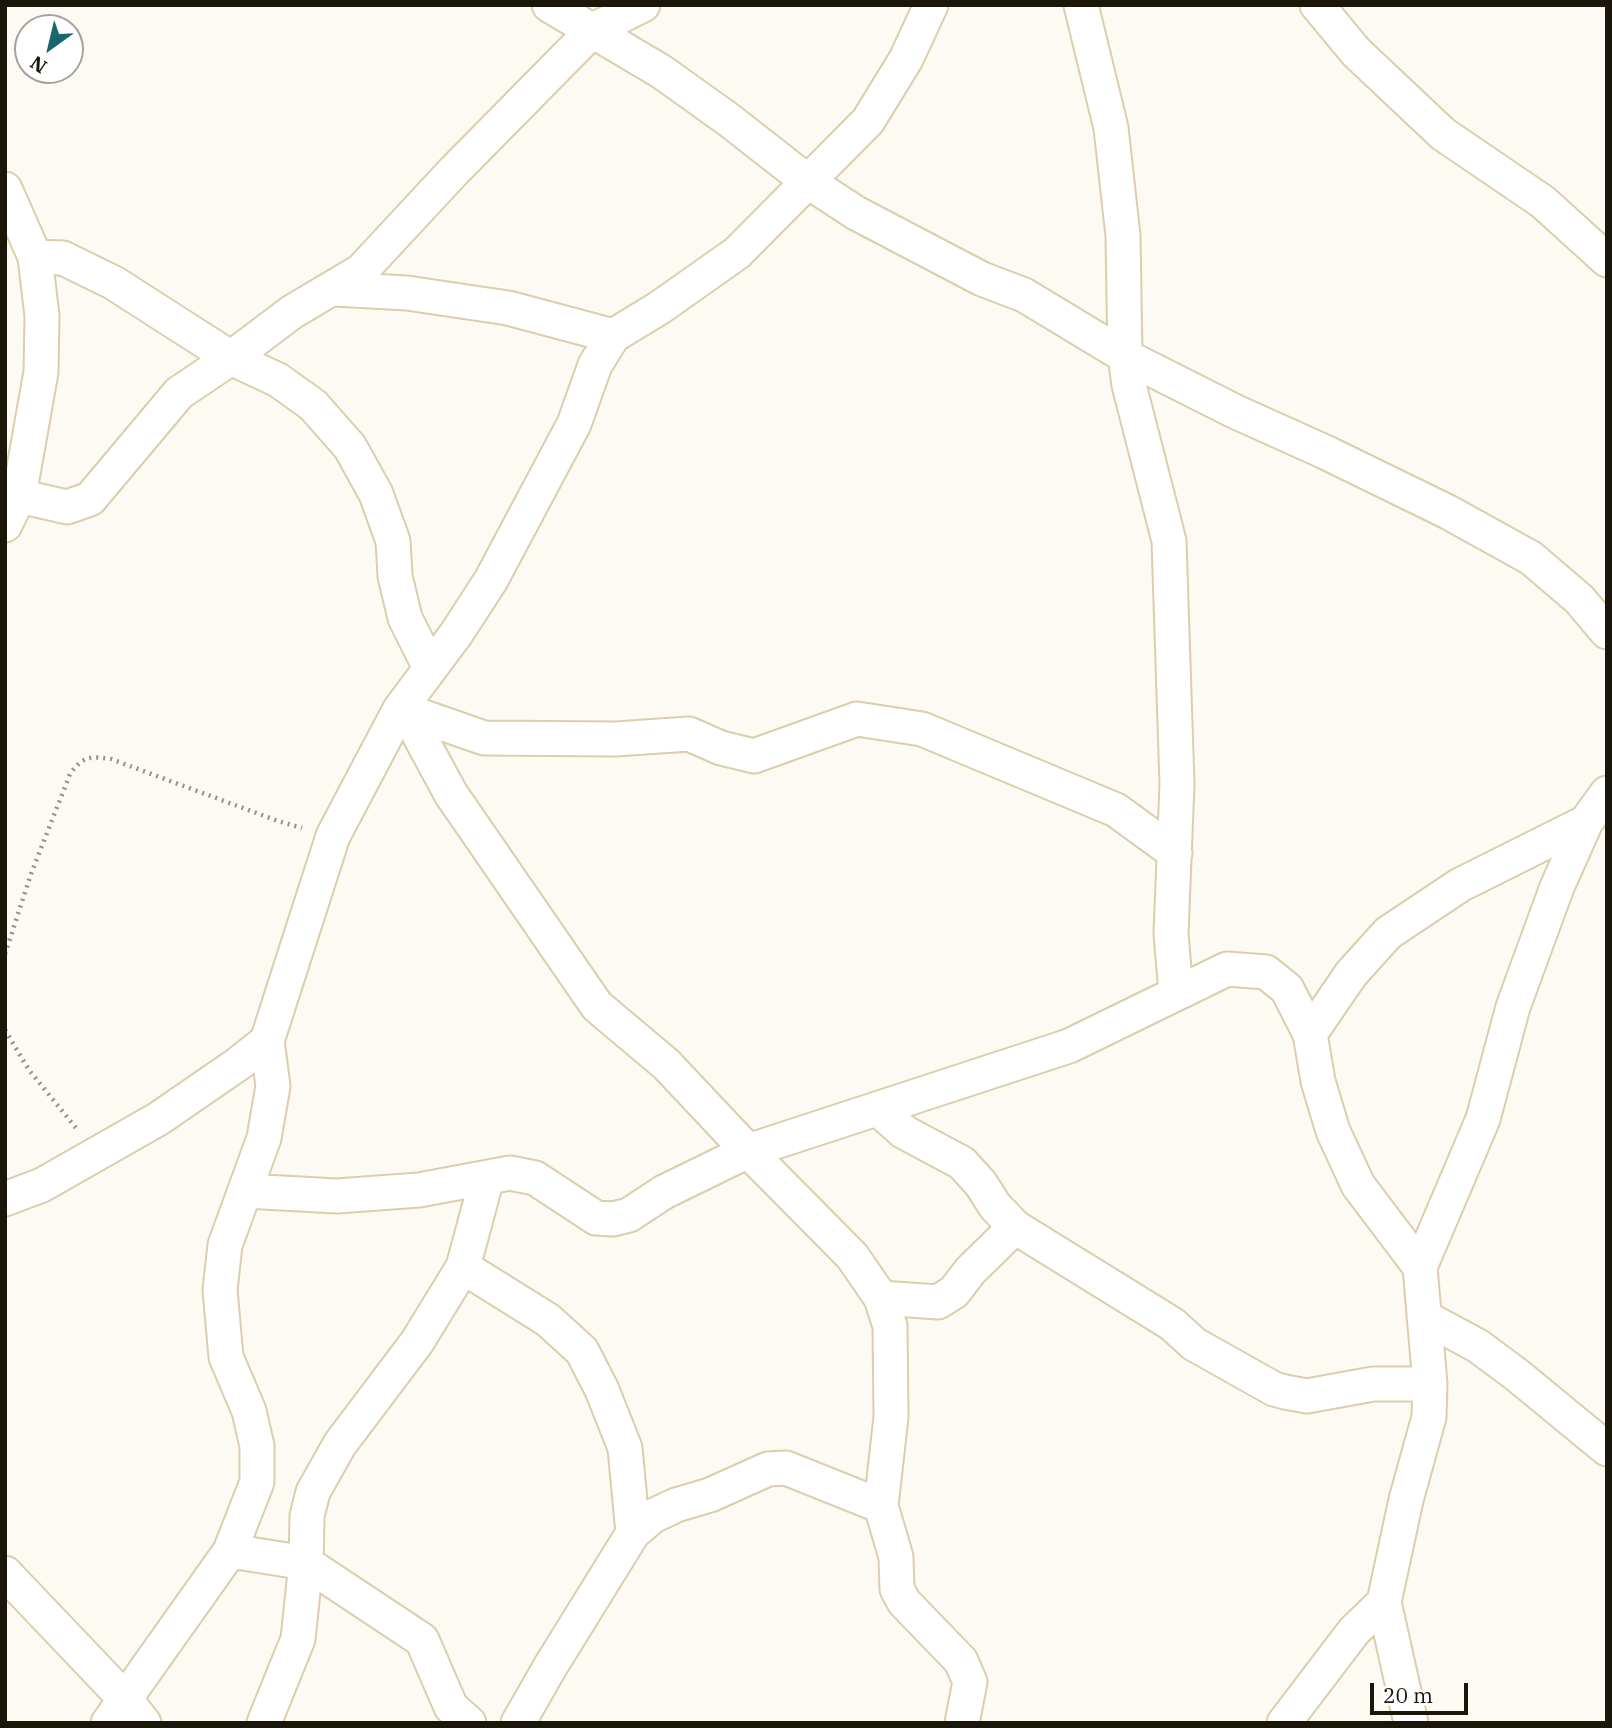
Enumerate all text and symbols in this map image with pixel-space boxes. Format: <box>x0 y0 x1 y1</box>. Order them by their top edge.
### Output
north arrow <box>14 14 84 84</box>
text: N <box>25 51 51 79</box>
scale bar <box>1374 1668 1472 1712</box>
text: 20 m <box>1383 1681 1433 1709</box>

